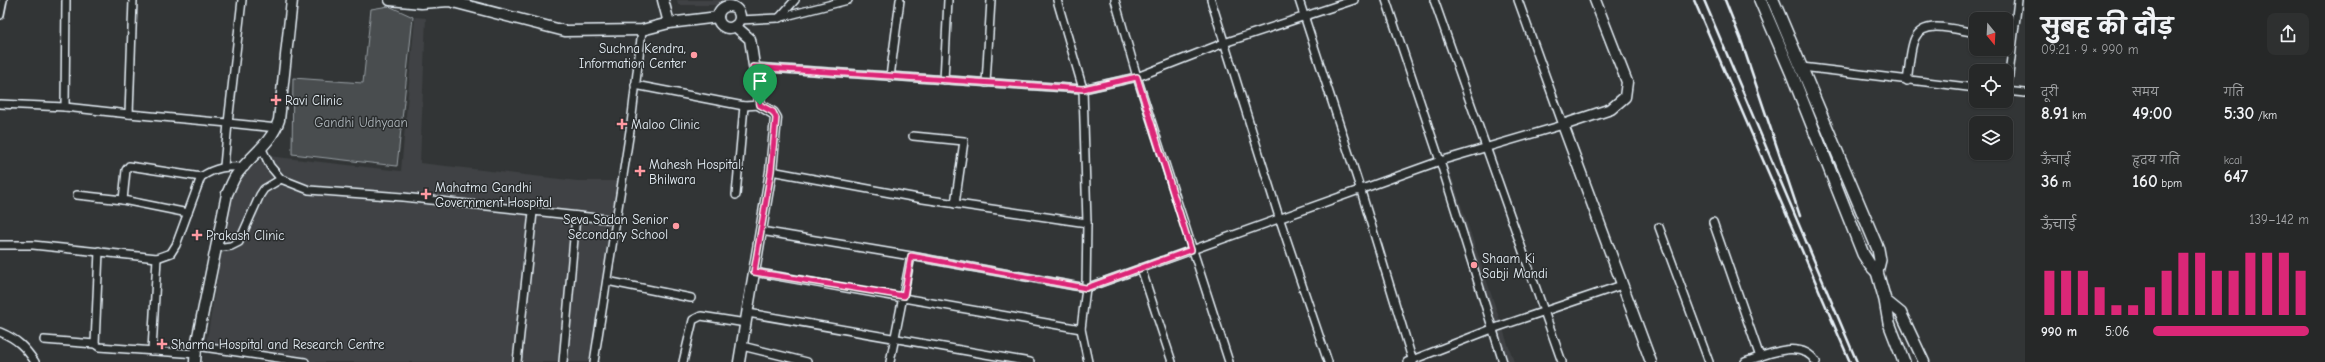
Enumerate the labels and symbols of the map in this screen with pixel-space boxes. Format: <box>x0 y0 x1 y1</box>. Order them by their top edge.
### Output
north arrow <box>1969 12 2013 56</box>
place label: Suchna Kendra, Information Center <box>579 41 687 71</box>
marker: Suchna Kendra, Information Center <box>689 50 699 60</box>
pin <box>743 64 777 105</box>
place label: Ravi Clinic <box>285 93 342 108</box>
marker: Ravi Clinic <box>270 94 282 106</box>
park label: Gandhi Udhyaan <box>314 115 408 130</box>
place label: Maloo Clinic <box>631 117 700 132</box>
marker: Maloo Clinic <box>616 118 628 130</box>
place label: Mahesh Hospital, Bhilwara <box>649 157 743 187</box>
marker: Mahesh Hospital, Bhilwara <box>634 165 646 177</box>
place label: Mahatma Gandhi Government Hospital <box>435 180 552 210</box>
marker: Mahatma Gandhi Government Hospital <box>420 188 432 200</box>
place label: Seva Sadan Senior Secondary School <box>563 212 669 242</box>
marker: Seva Sadan Senior Secondary School <box>671 221 681 231</box>
place label: Prakash Clinic <box>206 228 285 243</box>
marker: Prakash Clinic <box>191 229 203 241</box>
place label: Shaam Ki Sabji Mandi <box>1482 251 1548 281</box>
marker: Shaam Ki Sabji Mandi <box>1469 260 1479 270</box>
place label: Sharma Hospital and Research Centre <box>171 337 385 352</box>
marker: Sharma Hospital and Research Centre <box>156 338 168 350</box>

